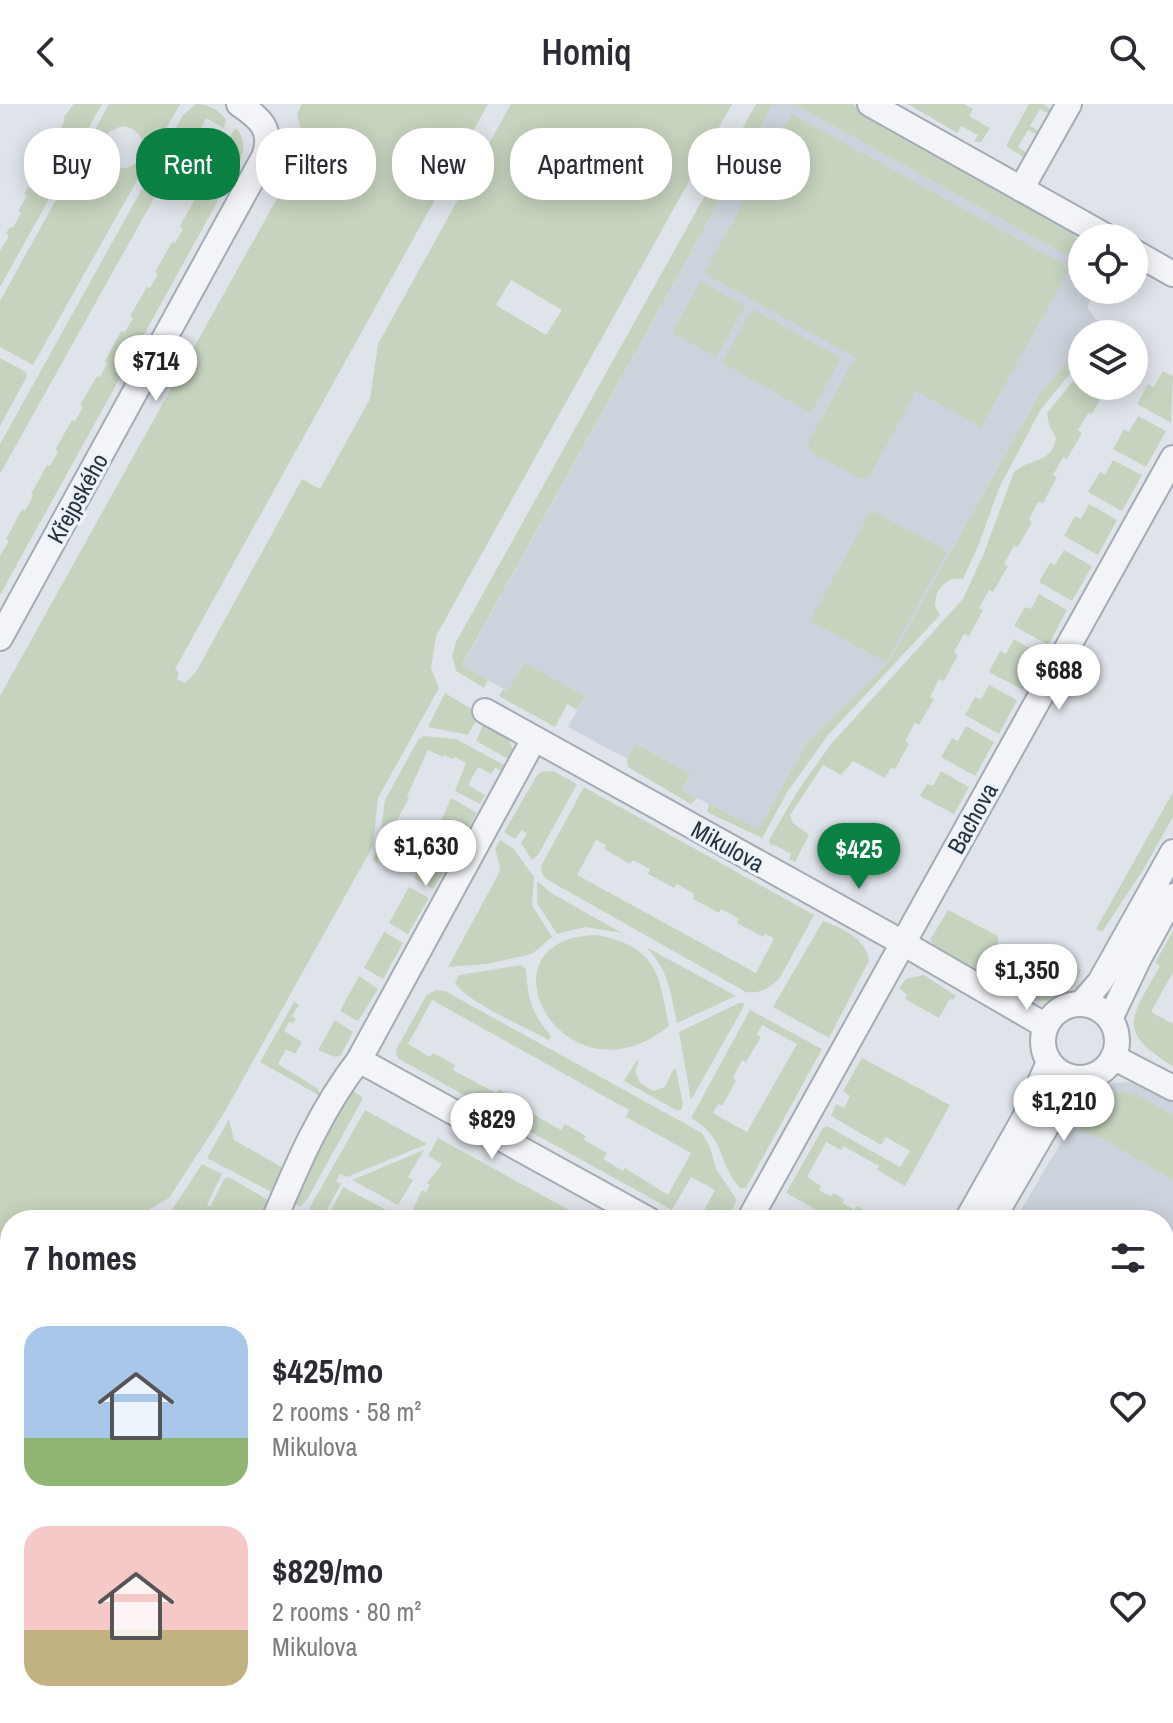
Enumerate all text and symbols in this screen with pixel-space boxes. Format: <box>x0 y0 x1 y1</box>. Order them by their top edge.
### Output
text: Homiq <box>541 28 632 76</box>
icon: back <box>24 30 68 74</box>
icon: search <box>1105 30 1149 74</box>
chip: Buy <box>24 128 120 200</box>
chip: Rent <box>136 128 240 200</box>
chip: Filters <box>256 128 376 200</box>
chip: New <box>392 128 494 200</box>
chip: Apartment <box>510 128 672 200</box>
chip: House <box>688 128 810 200</box>
map controls <box>1068 224 1148 400</box>
button: locate <box>1068 224 1148 304</box>
button: layers <box>1068 320 1148 400</box>
pin: $714 <box>109 335 203 403</box>
text: $714 <box>132 343 180 378</box>
street label: Křejpského <box>39 447 115 549</box>
pin: $688 <box>1012 644 1106 712</box>
text: $688 <box>1035 652 1083 687</box>
street label: Bachova <box>939 777 1005 859</box>
street label: Mikulova <box>686 813 770 879</box>
pin: $1,630 <box>361 820 491 888</box>
pin: $425 <box>812 823 906 891</box>
text: $1,630 <box>393 828 459 863</box>
text: $425 <box>835 831 883 866</box>
pin: $1,350 <box>962 944 1092 1012</box>
text: $1,350 <box>994 952 1060 987</box>
pin: $1,210 <box>999 1075 1129 1143</box>
text: $1,210 <box>1031 1083 1097 1118</box>
pin: $829 <box>445 1093 539 1161</box>
text: $829 <box>468 1101 516 1136</box>
text: 7 homes <box>24 1235 137 1281</box>
icon: filters <box>1106 1236 1150 1280</box>
text: $425/mo <box>272 1348 384 1394</box>
icon: home <box>88 1358 184 1454</box>
icon: heart <box>1106 1384 1150 1428</box>
text: 2 rooms · 58 m² <box>272 1394 421 1429</box>
text: Mikulova <box>272 1429 357 1464</box>
text: $829/mo <box>272 1548 384 1594</box>
icon: home <box>88 1558 184 1654</box>
icon: heart <box>1106 1584 1150 1628</box>
text: 2 rooms · 80 m² <box>272 1594 421 1629</box>
text: Mikulova <box>272 1629 357 1664</box>

